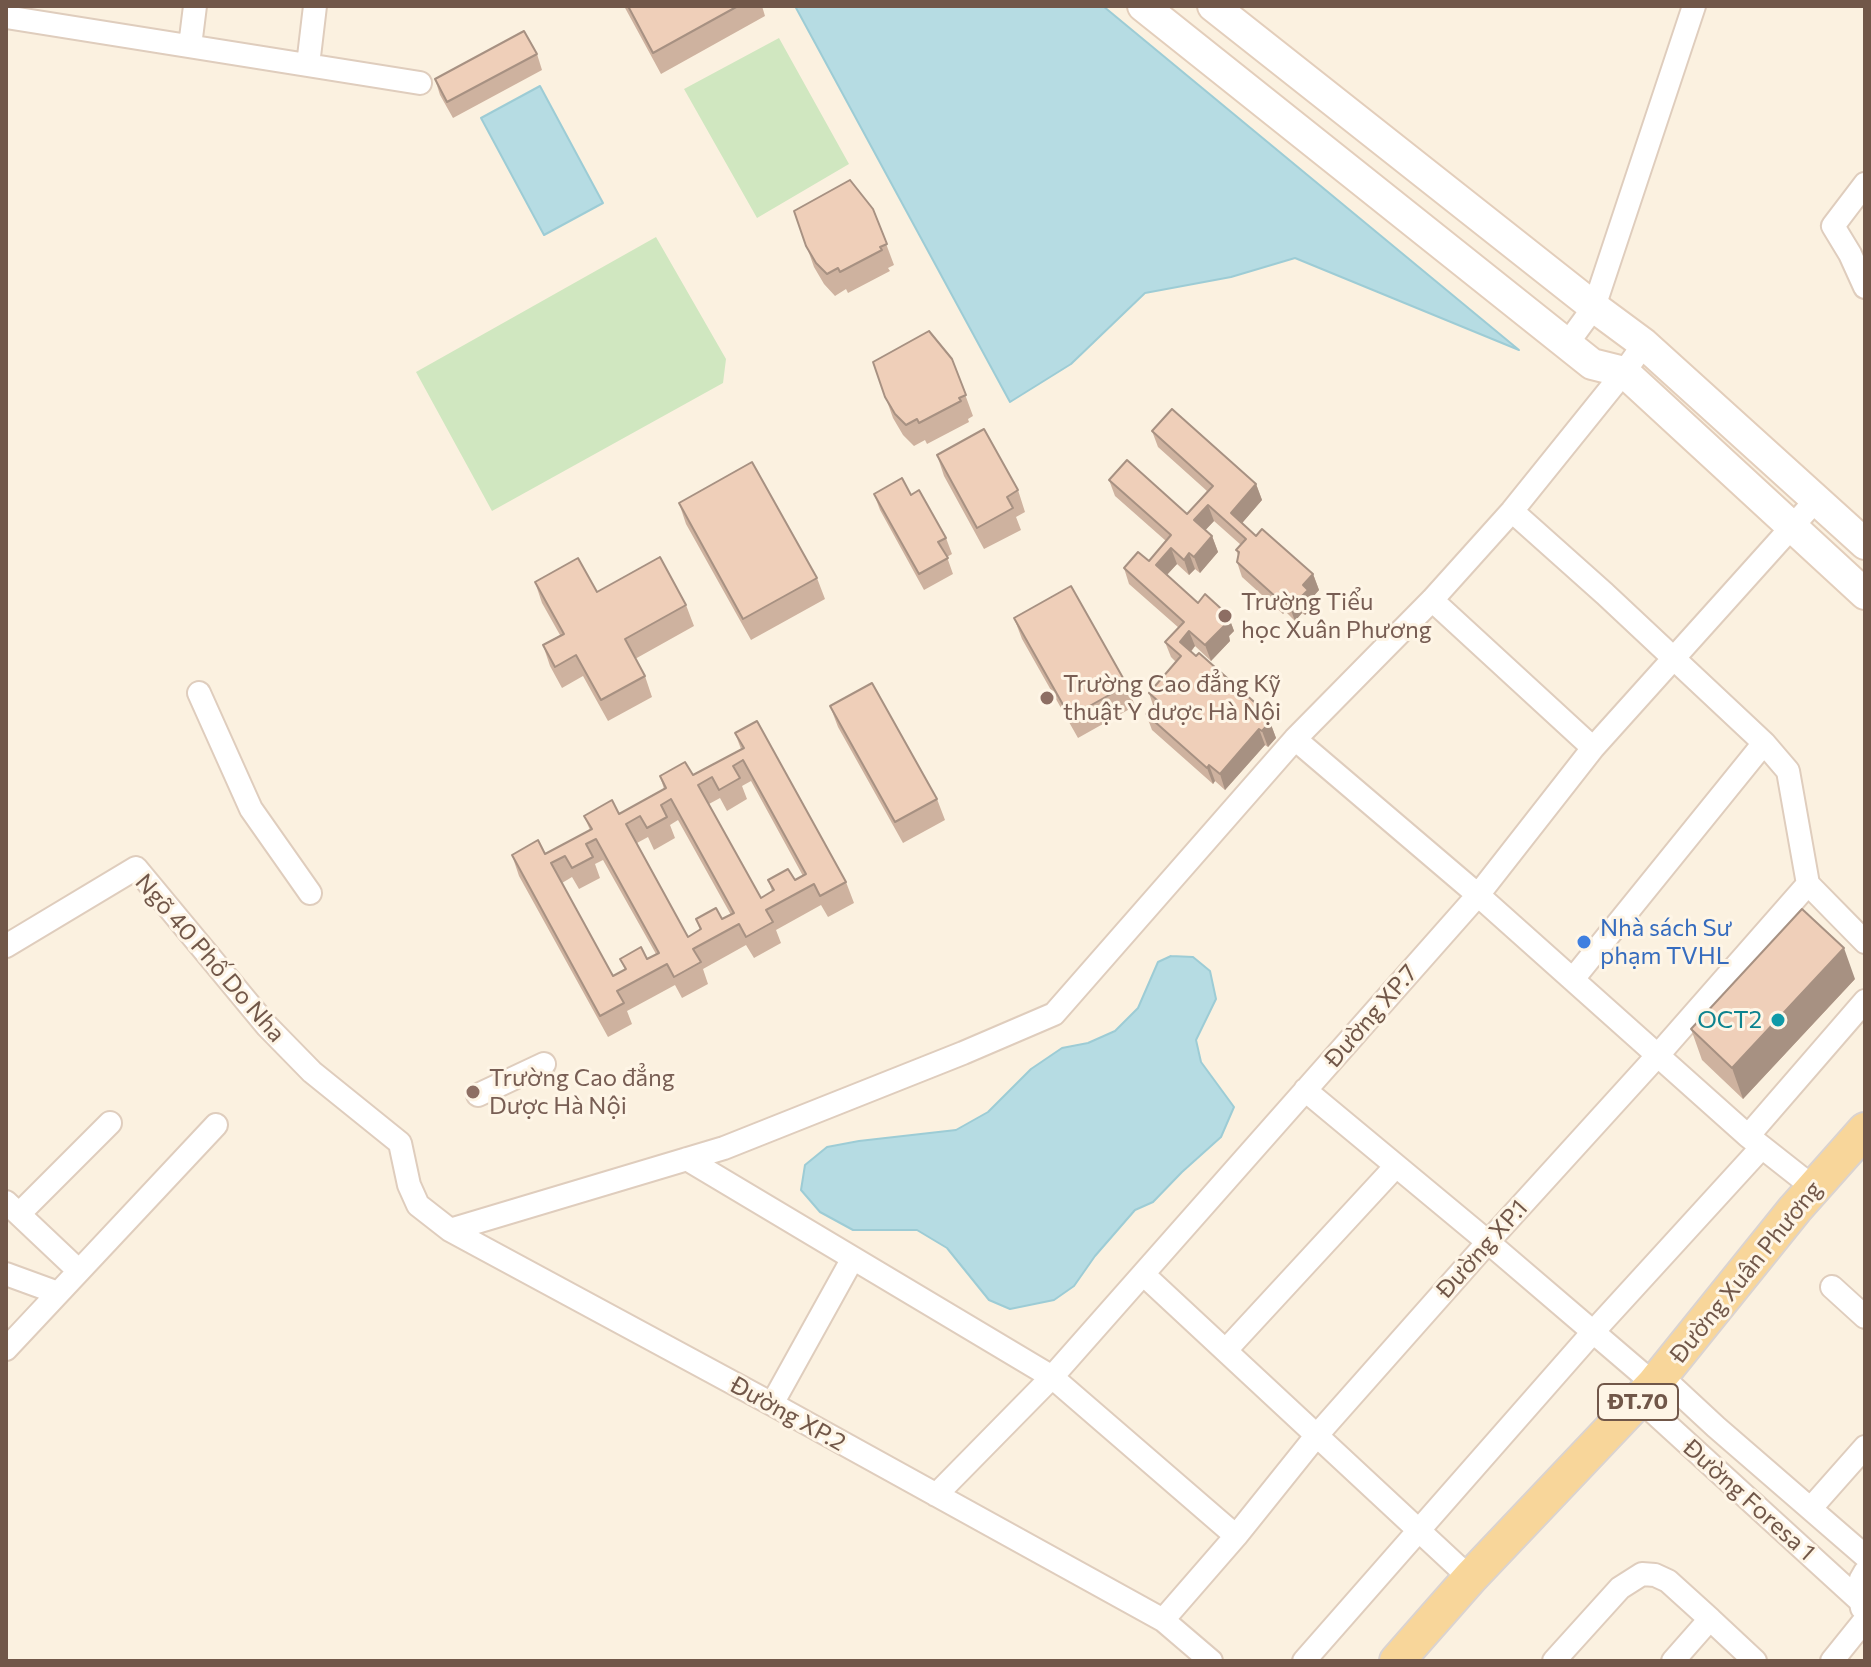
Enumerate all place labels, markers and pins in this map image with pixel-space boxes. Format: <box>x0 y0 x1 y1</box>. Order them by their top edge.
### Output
place label: Trường Tiểu học Xuân Phương <box>1241 588 1432 644</box>
marker: Trường Tiểu học Xuân Phương <box>1216 607 1234 625</box>
place label: Trường Cao đẳng Kỹ thuật Y dược Hà Nội <box>1063 670 1281 726</box>
marker: Trường Cao đẳng Kỹ thuật Y dược Hà Nội <box>1038 689 1056 707</box>
place label: Nhà sách Sư phạm TVHL <box>1600 914 1732 970</box>
marker: Nhà sách Sư phạm TVHL <box>1575 933 1593 951</box>
place label: OCT2 <box>1697 1006 1762 1034</box>
marker: OCT2 <box>1769 1011 1787 1029</box>
place label: Trường Cao đẳng Dược Hà Nội <box>489 1064 675 1120</box>
marker: Trường Cao đẳng Dược Hà Nội <box>464 1083 482 1101</box>

